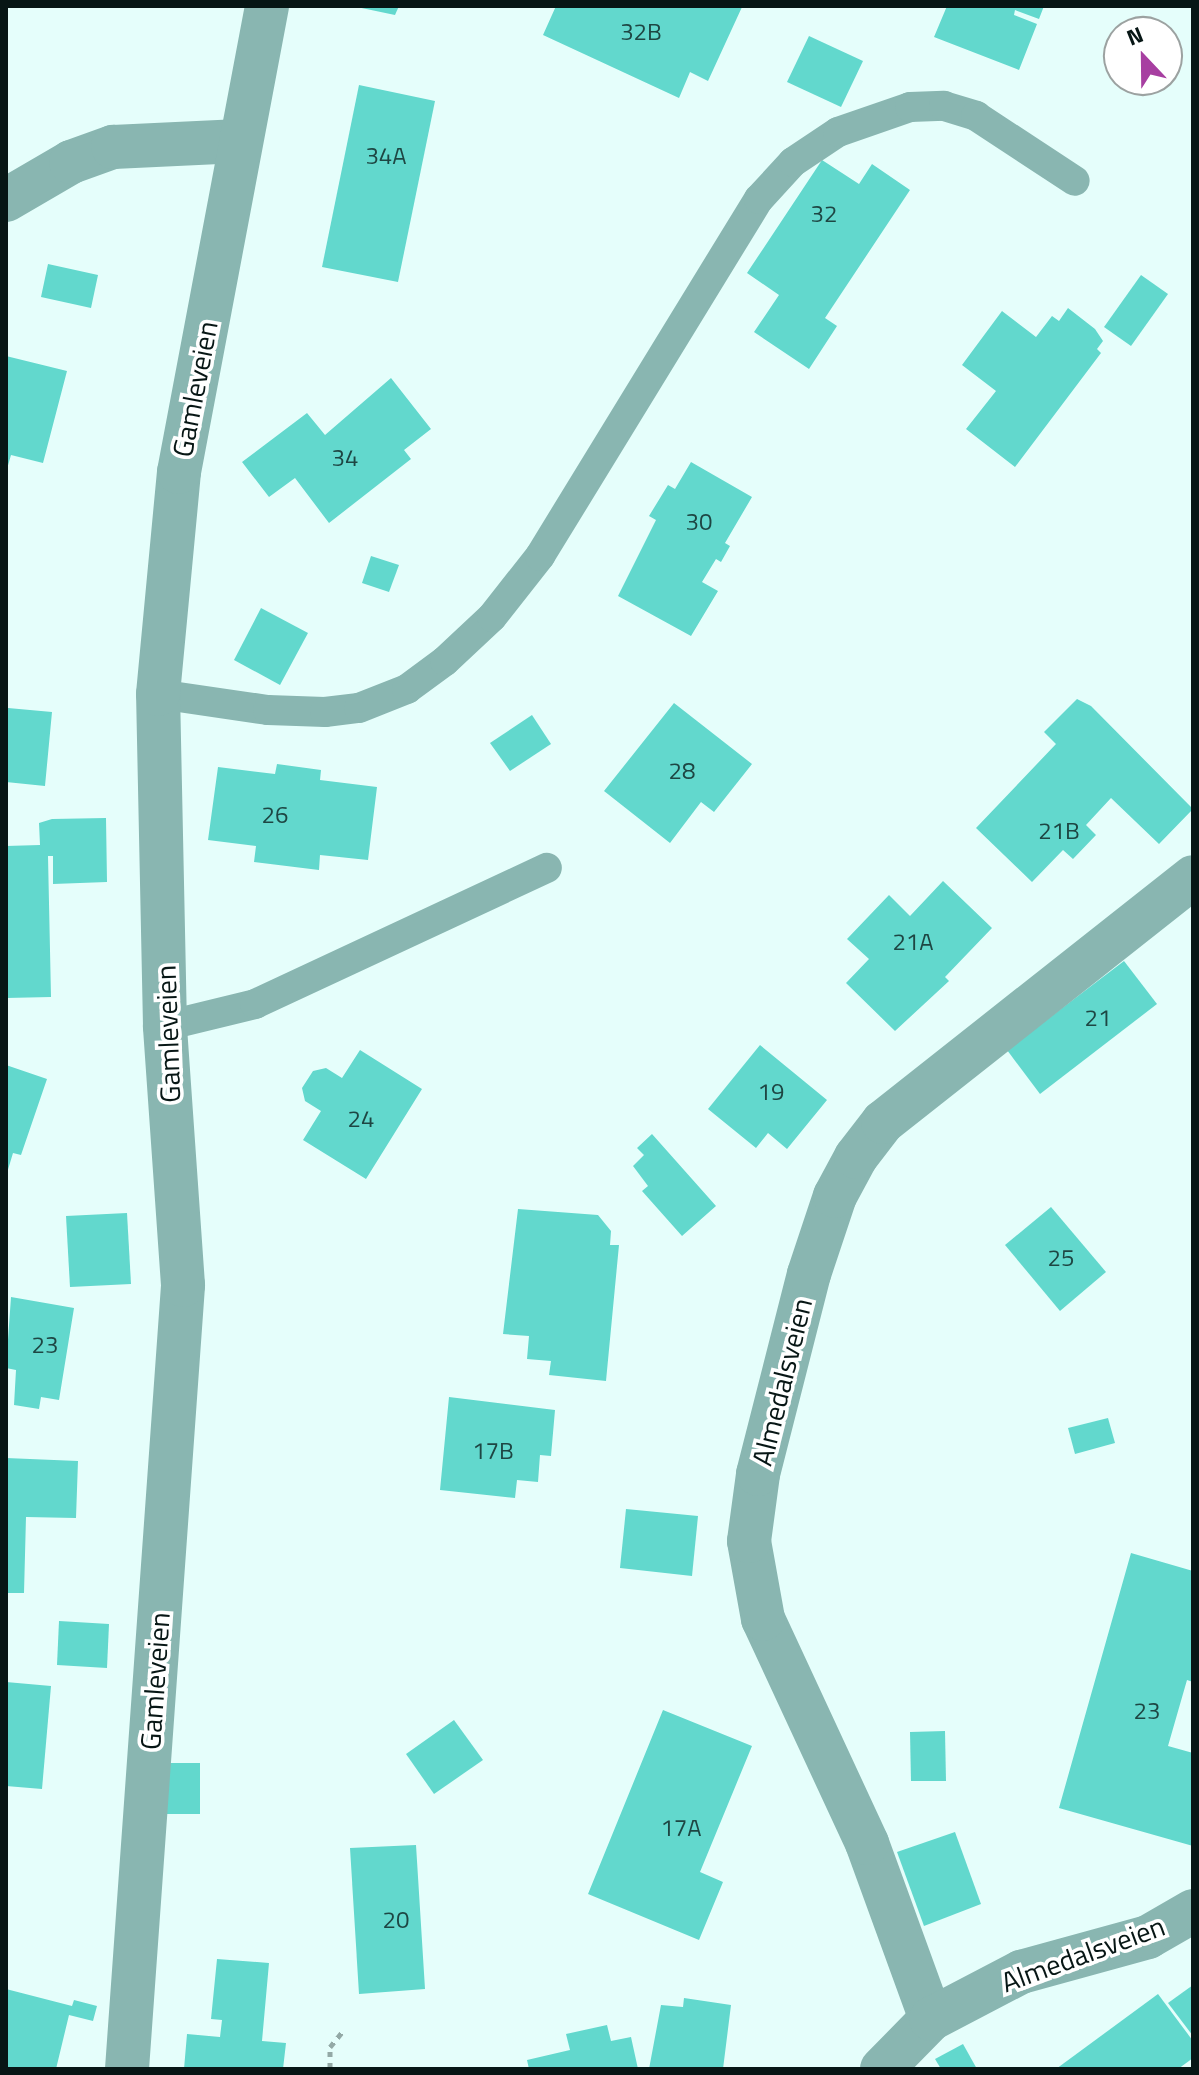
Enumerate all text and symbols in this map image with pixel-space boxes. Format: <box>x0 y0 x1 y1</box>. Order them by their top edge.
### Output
north arrow <box>1103 16 1183 96</box>
text: N <box>1121 17 1148 54</box>
house number: 32B <box>620 18 662 46</box>
house number: 34A <box>365 142 407 170</box>
house number: 32 <box>811 200 837 228</box>
street label: Gamleveien <box>165 318 225 460</box>
house number: 34 <box>332 444 358 472</box>
house number: 30 <box>686 508 712 536</box>
house number: 28 <box>669 757 695 785</box>
house number: 26 <box>262 801 288 829</box>
house number: 21B <box>1038 817 1080 845</box>
house number: 21A <box>892 928 934 956</box>
street label: Gamleveien <box>149 965 187 1103</box>
house number: 21 <box>1085 1004 1111 1032</box>
house number: 19 <box>758 1078 784 1106</box>
house number: 24 <box>348 1105 374 1133</box>
house number: 25 <box>1048 1244 1074 1272</box>
street label: Almedalsveien <box>745 1295 819 1469</box>
house number: 23 <box>32 1331 58 1359</box>
house number: 17B <box>472 1437 514 1465</box>
street label: Gamleveien <box>133 1611 177 1751</box>
house number: 23 <box>1134 1697 1160 1725</box>
house number: 17A <box>660 1814 702 1842</box>
house number: 20 <box>383 1906 409 1934</box>
street label: Almedalsveien <box>997 1909 1169 1999</box>

